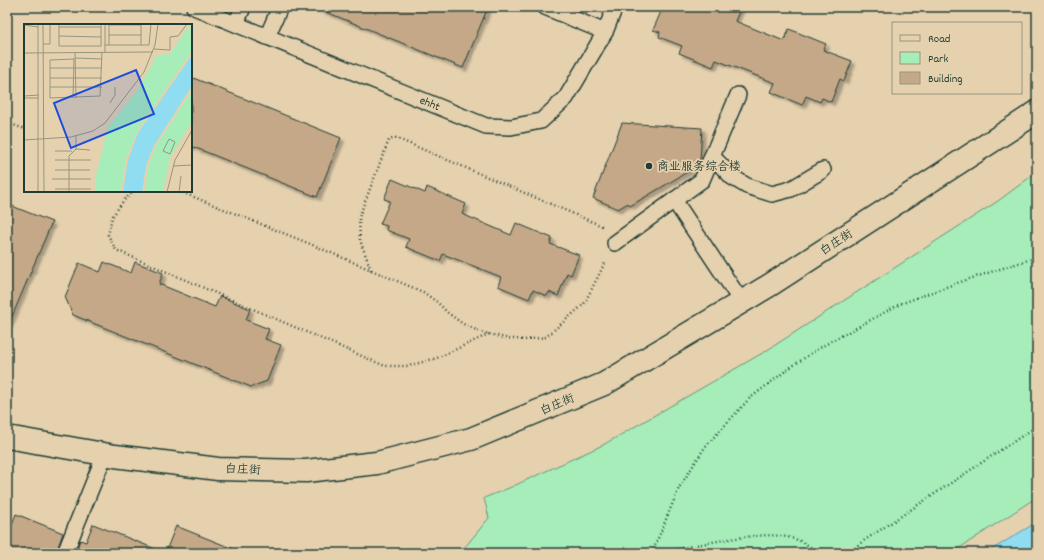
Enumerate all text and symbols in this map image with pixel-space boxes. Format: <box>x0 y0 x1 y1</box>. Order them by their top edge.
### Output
legend <box>892 22 1022 94</box>
inset map <box>24 24 192 192</box>
text: Road <box>928 31 950 48</box>
text: Park <box>928 51 949 68</box>
text: Building <box>928 71 963 88</box>
street label: ehht <box>417 93 443 116</box>
place label: 商业服务综合楼 <box>657 159 741 176</box>
marker: 商业服务综合楼 <box>644 161 654 171</box>
street label: 白庄街 <box>817 226 857 260</box>
street label: 白庄街 <box>538 391 577 420</box>
street label: 白庄街 <box>225 461 261 480</box>

